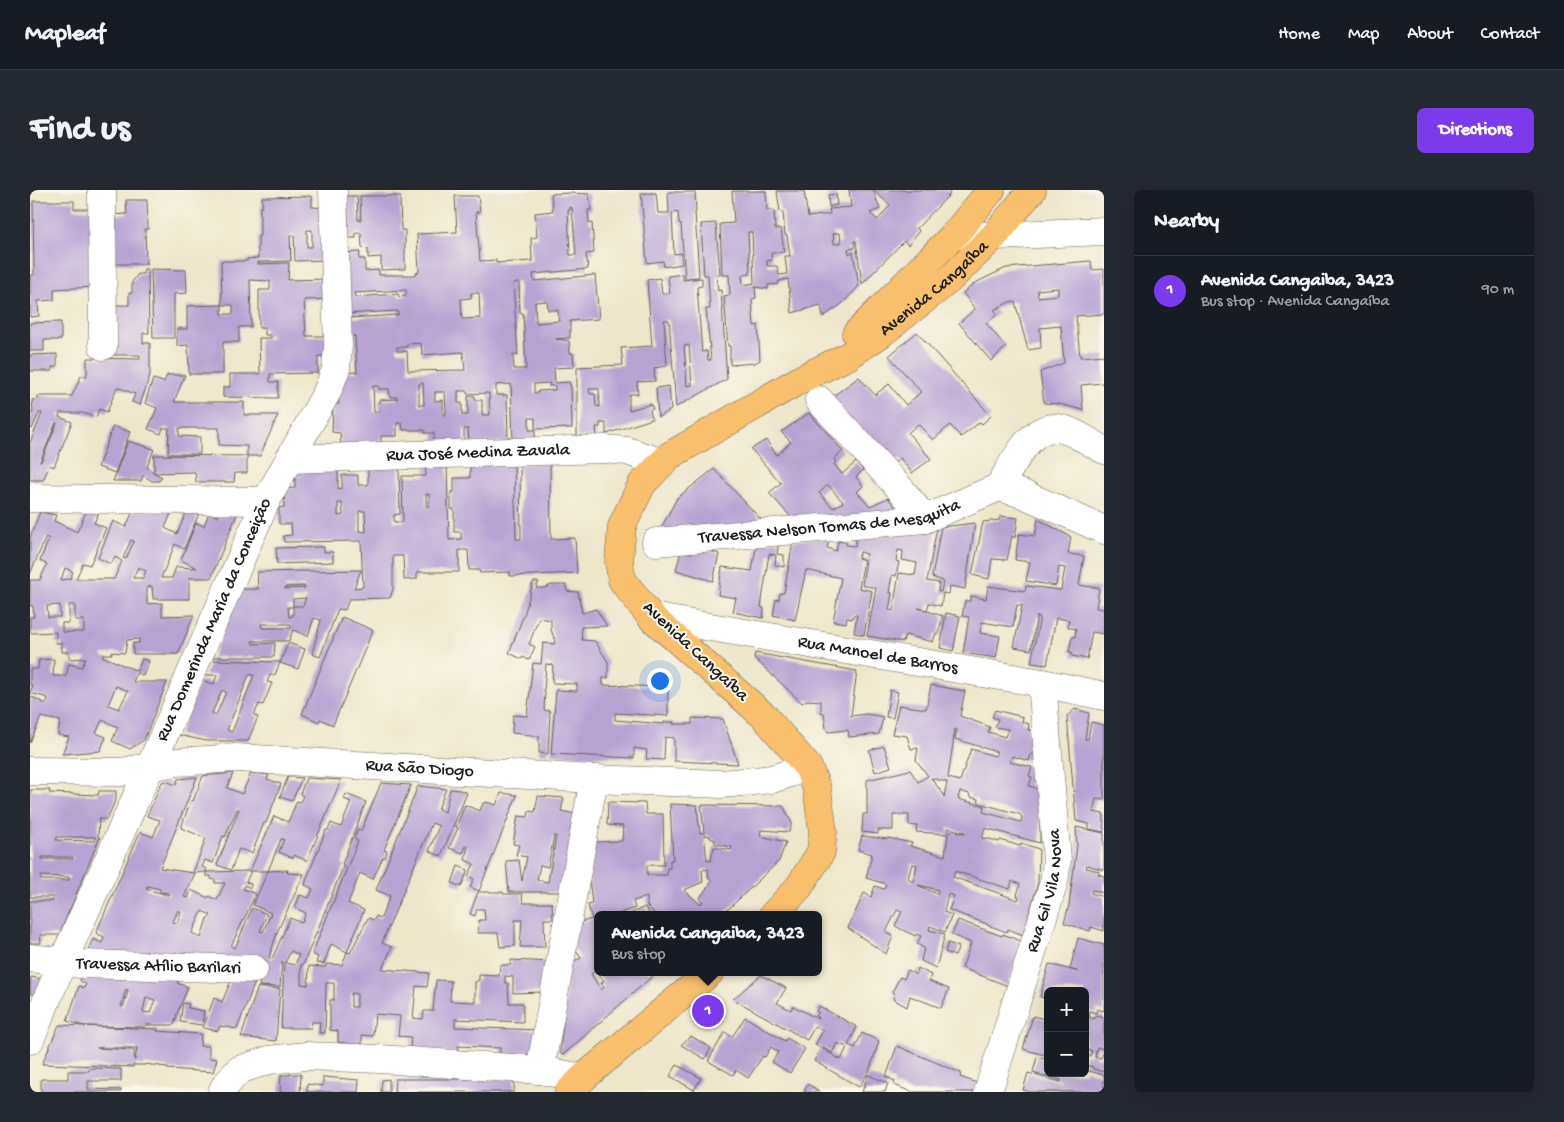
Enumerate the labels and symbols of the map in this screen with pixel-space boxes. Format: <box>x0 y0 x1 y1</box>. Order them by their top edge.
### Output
street label: Avenida Cangaíba <box>875 236 994 341</box>
street label: Rua José Medina Zavala <box>386 440 571 466</box>
street label: Travessa Nelson Tomas de Mesquita <box>696 494 965 549</box>
street label: Rua Domerinda Maria da Conceição <box>152 495 277 745</box>
street label: Avenida Cangaíba <box>638 598 753 707</box>
street label: Rua Manoel de Barros <box>796 631 961 679</box>
your location <box>647 668 673 694</box>
street label: Rua São Diogo <box>365 755 475 782</box>
street label: Rua Gil Vila Nova <box>1022 827 1068 955</box>
street label: Travessa Atílio Barilari <box>74 953 242 979</box>
pin: 1 <box>692 992 724 1030</box>

